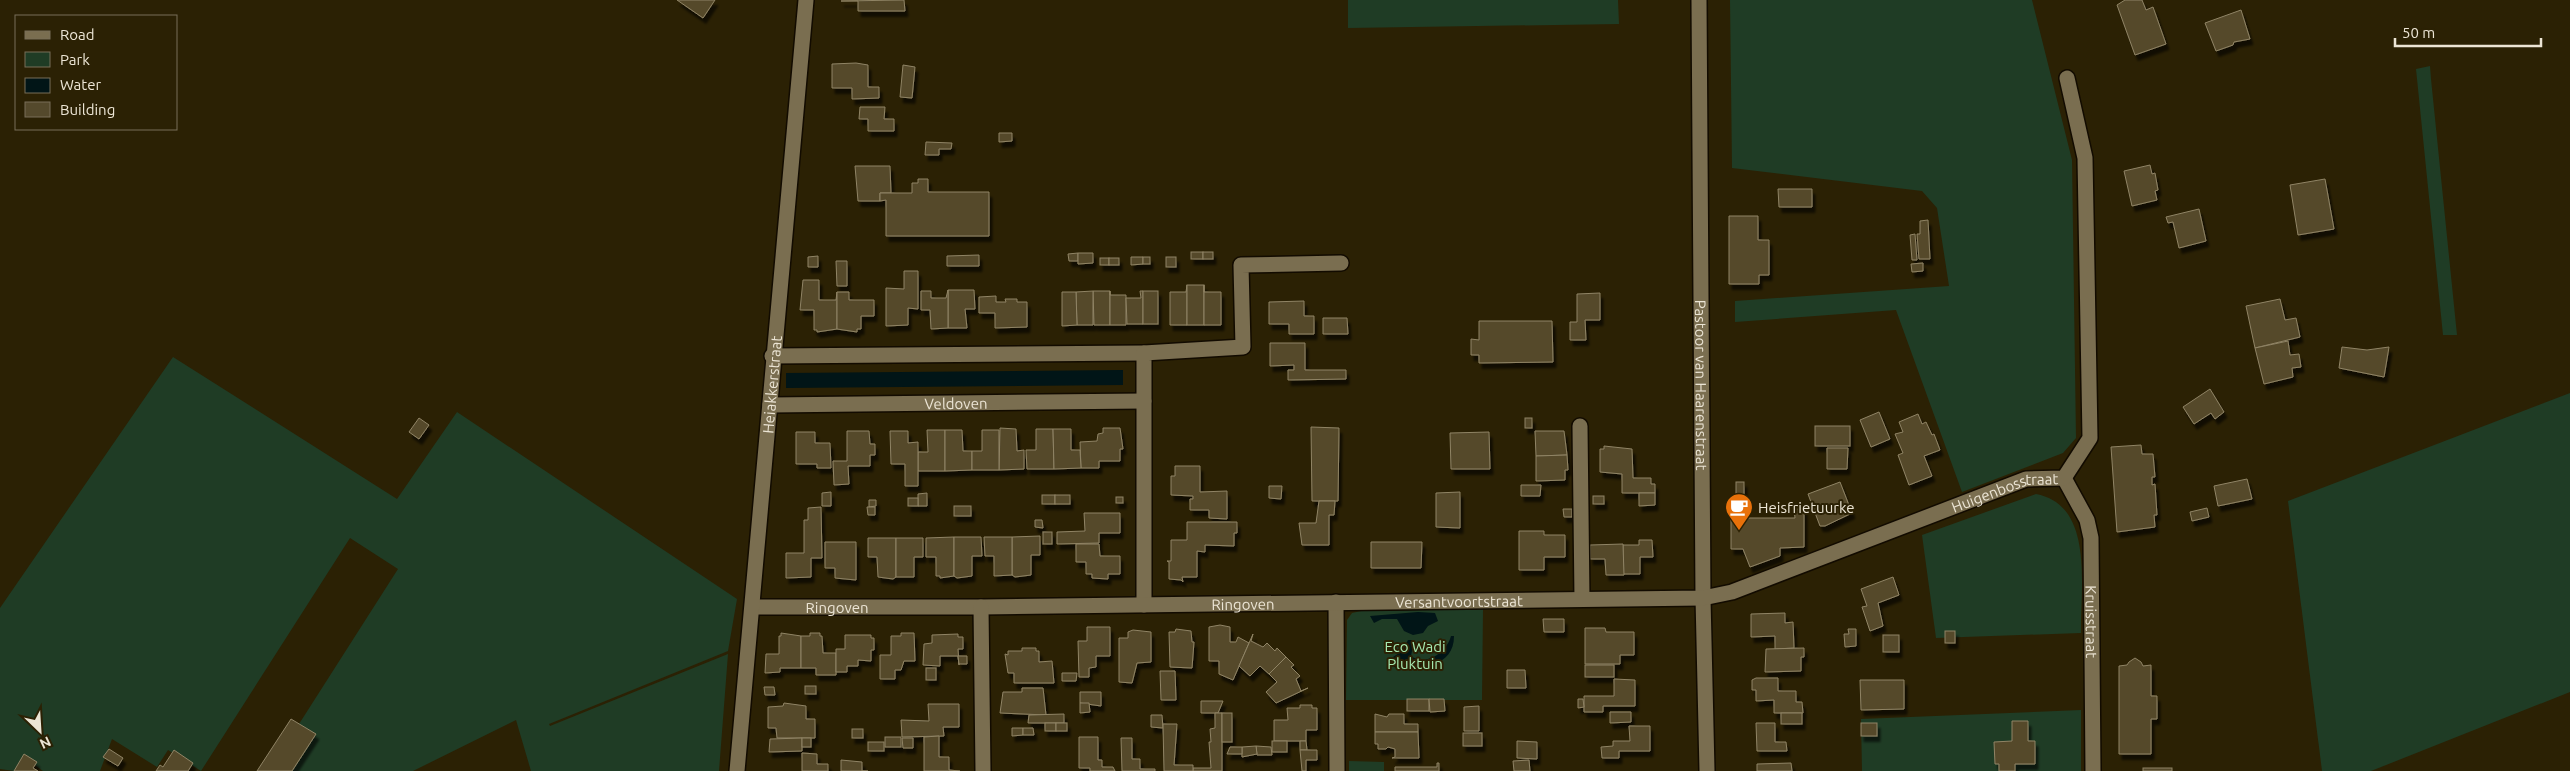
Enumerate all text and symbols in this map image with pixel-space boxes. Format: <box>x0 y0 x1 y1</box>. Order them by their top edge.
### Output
legend <box>15 15 178 130</box>
scale bar <box>2395 15 2541 47</box>
text: 50 m <box>2402 24 2435 41</box>
text: Road <box>60 26 95 43</box>
text: Park <box>60 51 90 68</box>
text: Water <box>60 76 101 93</box>
text: Building <box>60 101 115 118</box>
street label: Pastoor van Haarenstraat <box>1693 300 1711 470</box>
street label: Heiakkerstraat <box>759 335 784 434</box>
street label: Veldoven <box>924 394 988 412</box>
street label: Huigenbosstraat <box>1949 470 2059 515</box>
cafe icon: Heisfrietuurke <box>1724 492 1754 531</box>
place label: Heisfrietuurke <box>1758 499 1855 516</box>
street label: Kruisstraat <box>2083 585 2101 658</box>
street label: Versantvoortstraat <box>1395 592 1523 610</box>
street label: Ringoven <box>1211 595 1275 613</box>
street label: Ringoven <box>805 599 869 616</box>
park label: Eco Wadi Pluktuin <box>1384 638 1446 672</box>
north arrow <box>15 706 65 756</box>
text: N <box>37 733 54 752</box>

